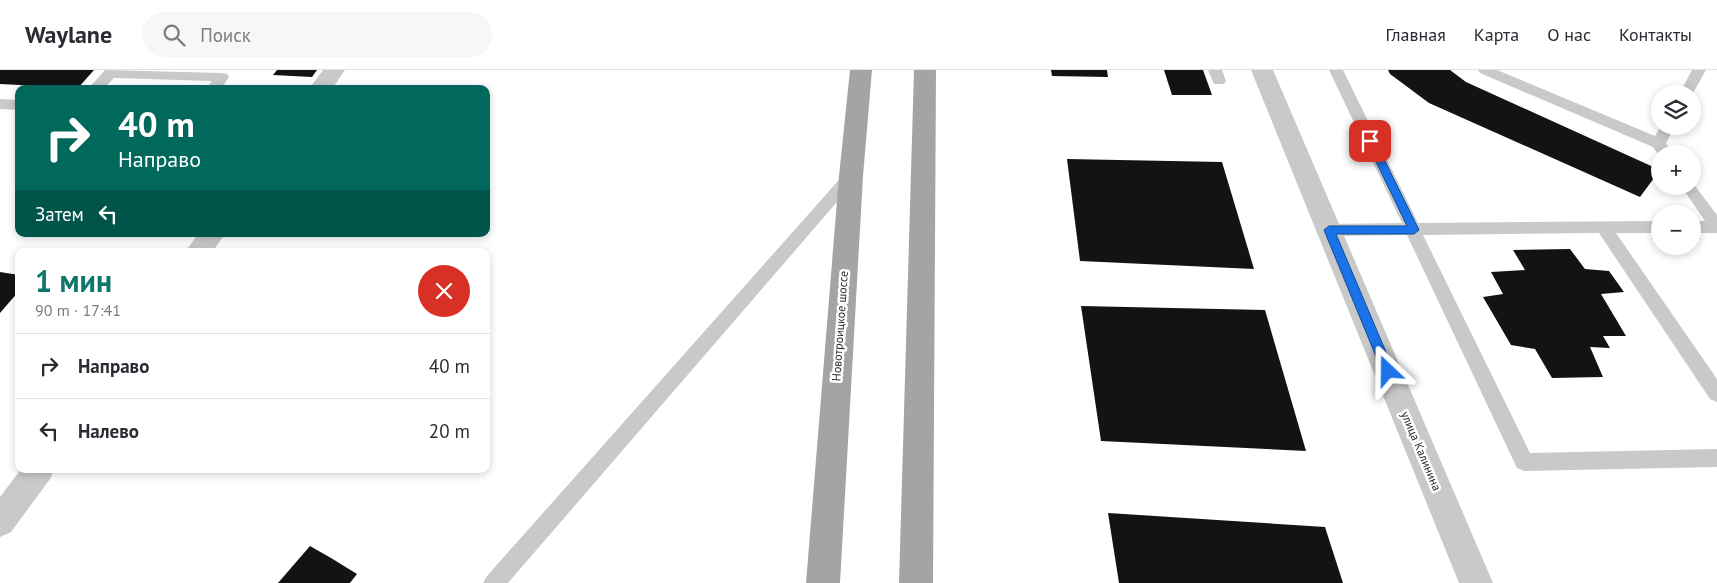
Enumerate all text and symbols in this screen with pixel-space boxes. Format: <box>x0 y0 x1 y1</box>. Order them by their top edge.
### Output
search box <box>142 12 492 57</box>
text: Waylane <box>25 19 112 50</box>
icon: search <box>160 21 188 49</box>
text: Поиск <box>200 23 251 47</box>
text: Главная <box>1385 23 1446 46</box>
text: Карта <box>1474 23 1519 46</box>
text: О нас <box>1547 23 1591 46</box>
text: Контакты <box>1619 23 1692 46</box>
map controls <box>1651 85 1701 255</box>
button: layers <box>1651 85 1701 135</box>
text: 40 m <box>118 101 195 147</box>
icon: right <box>35 105 100 170</box>
pin <box>1349 120 1391 162</box>
icon: arrive <box>1356 127 1384 155</box>
text: Направо <box>118 145 201 173</box>
button: + <box>1651 145 1701 195</box>
icon: left <box>94 200 122 228</box>
text: Затем <box>35 202 84 226</box>
button: − <box>1651 205 1701 255</box>
text: 1 мин <box>35 261 112 300</box>
button: close <box>418 265 470 317</box>
street label: Новотроицкое шоссе <box>828 270 851 382</box>
text: 90 m · 17:41 <box>35 300 121 320</box>
position arrow <box>1361 344 1413 396</box>
icon: right <box>35 352 63 380</box>
text: Направо <box>78 354 149 378</box>
text: 40 m <box>429 354 470 378</box>
street label: улица Калинина <box>1398 409 1445 493</box>
icon: left <box>35 417 63 445</box>
text: Налево <box>78 419 139 443</box>
text: 20 m <box>429 419 470 443</box>

